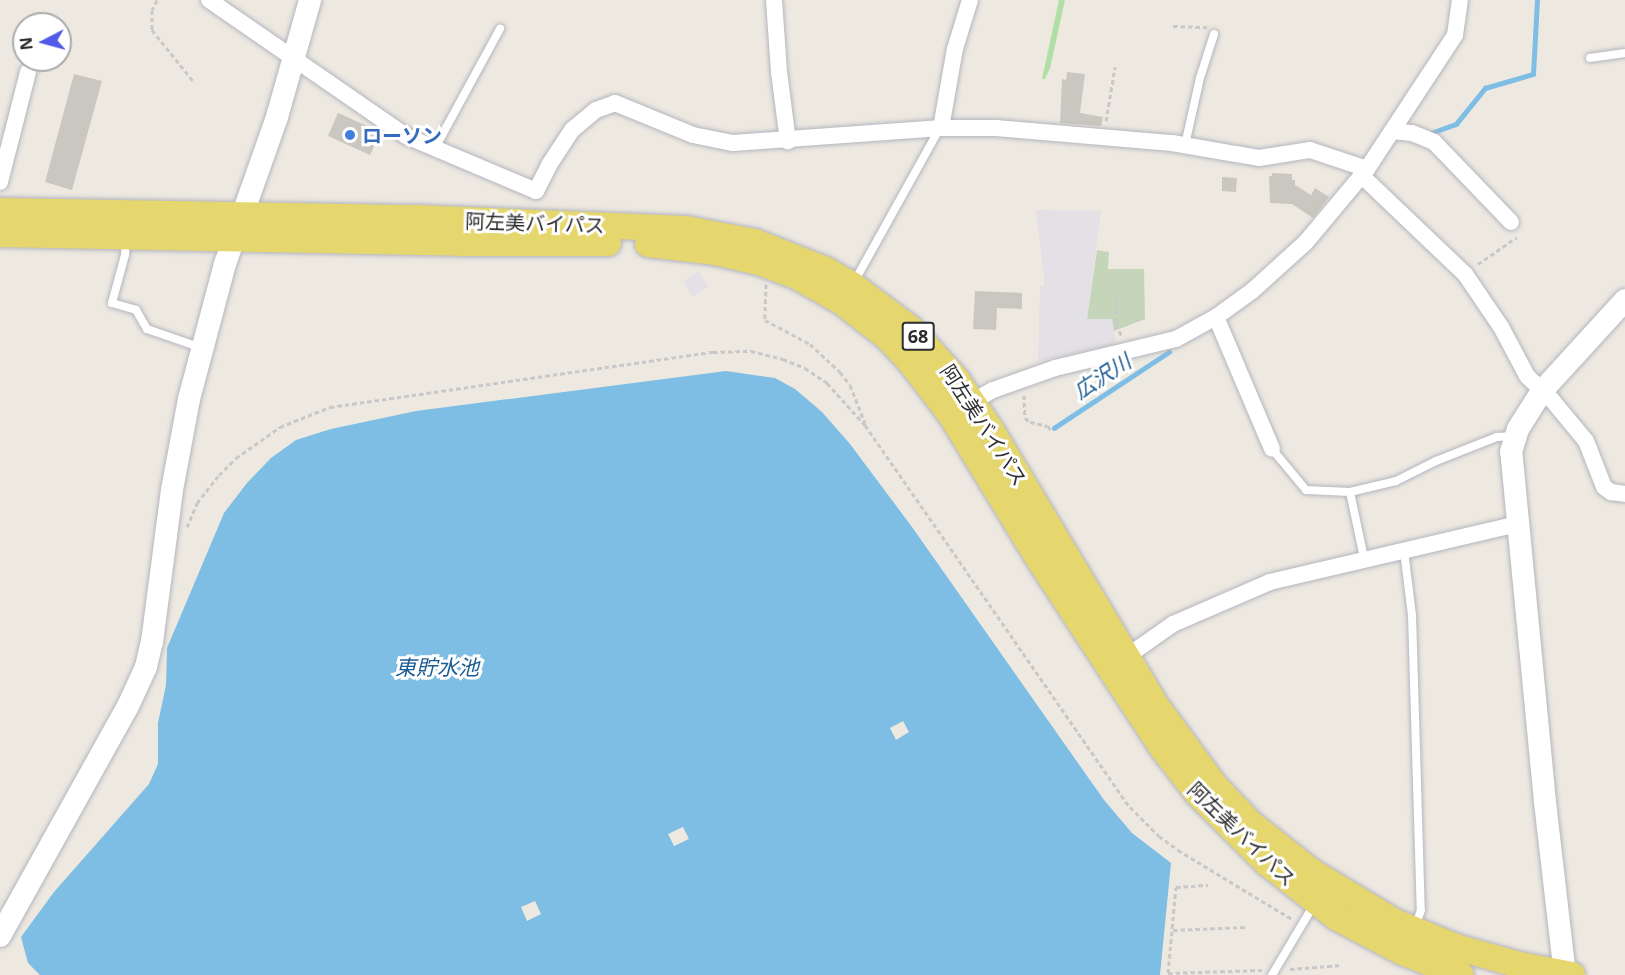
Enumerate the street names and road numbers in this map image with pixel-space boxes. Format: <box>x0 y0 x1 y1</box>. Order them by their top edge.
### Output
street label: 阿左美バイパス <box>465 209 605 237</box>
road number: 68 <box>902 321 934 351</box>
street label: 阿左美バイパス <box>936 360 1032 490</box>
street label: 阿左美バイパス <box>1183 777 1301 891</box>

